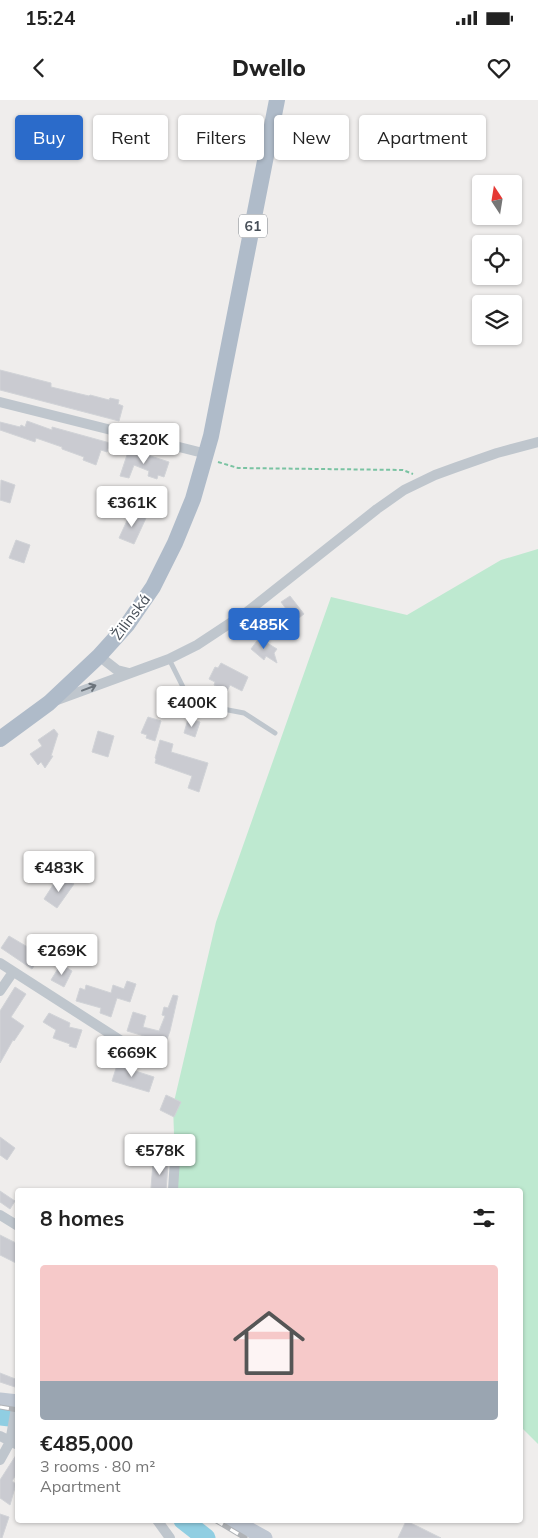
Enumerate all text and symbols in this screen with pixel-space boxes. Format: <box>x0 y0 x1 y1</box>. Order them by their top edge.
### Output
text: 15:24 <box>25 6 75 30</box>
icon: back <box>25 54 53 82</box>
text: Dwello <box>232 54 306 82</box>
icon: heart <box>485 54 513 82</box>
chip: Buy <box>15 115 83 160</box>
chip: Rent <box>93 115 168 160</box>
chip: Filters <box>178 115 264 160</box>
chip: New <box>274 115 349 160</box>
chip: Apartment <box>359 115 486 160</box>
north arrow <box>472 175 522 225</box>
map controls <box>472 175 522 345</box>
road number: 61 <box>239 214 267 238</box>
button: locate <box>472 235 522 285</box>
button: layers <box>472 295 522 345</box>
pin: €320K <box>109 422 179 465</box>
text: €320K <box>119 429 169 449</box>
pin: €361K <box>97 486 167 528</box>
text: €361K <box>107 492 157 512</box>
street label: Žilinská <box>107 590 154 643</box>
pin: €485K <box>229 608 299 650</box>
text: €485K <box>239 614 289 634</box>
one-way arrow <box>81 683 96 692</box>
pin: €400K <box>157 686 227 728</box>
text: €400K <box>167 692 217 712</box>
pin: €483K <box>24 850 94 893</box>
text: €483K <box>34 857 84 877</box>
pin: €269K <box>27 934 97 976</box>
text: €269K <box>37 940 87 960</box>
pin: €669K <box>97 1036 167 1078</box>
text: €669K <box>107 1042 157 1062</box>
pin: €578K <box>125 1134 195 1176</box>
text: €578K <box>135 1140 185 1160</box>
icon: filters <box>470 1204 498 1232</box>
text: 8 homes <box>40 1205 124 1231</box>
icon: home <box>224 1298 314 1388</box>
text: €485,000 <box>40 1430 133 1456</box>
text: 3 rooms · 80 m² <box>40 1456 155 1476</box>
text: Apartment <box>40 1476 121 1496</box>

